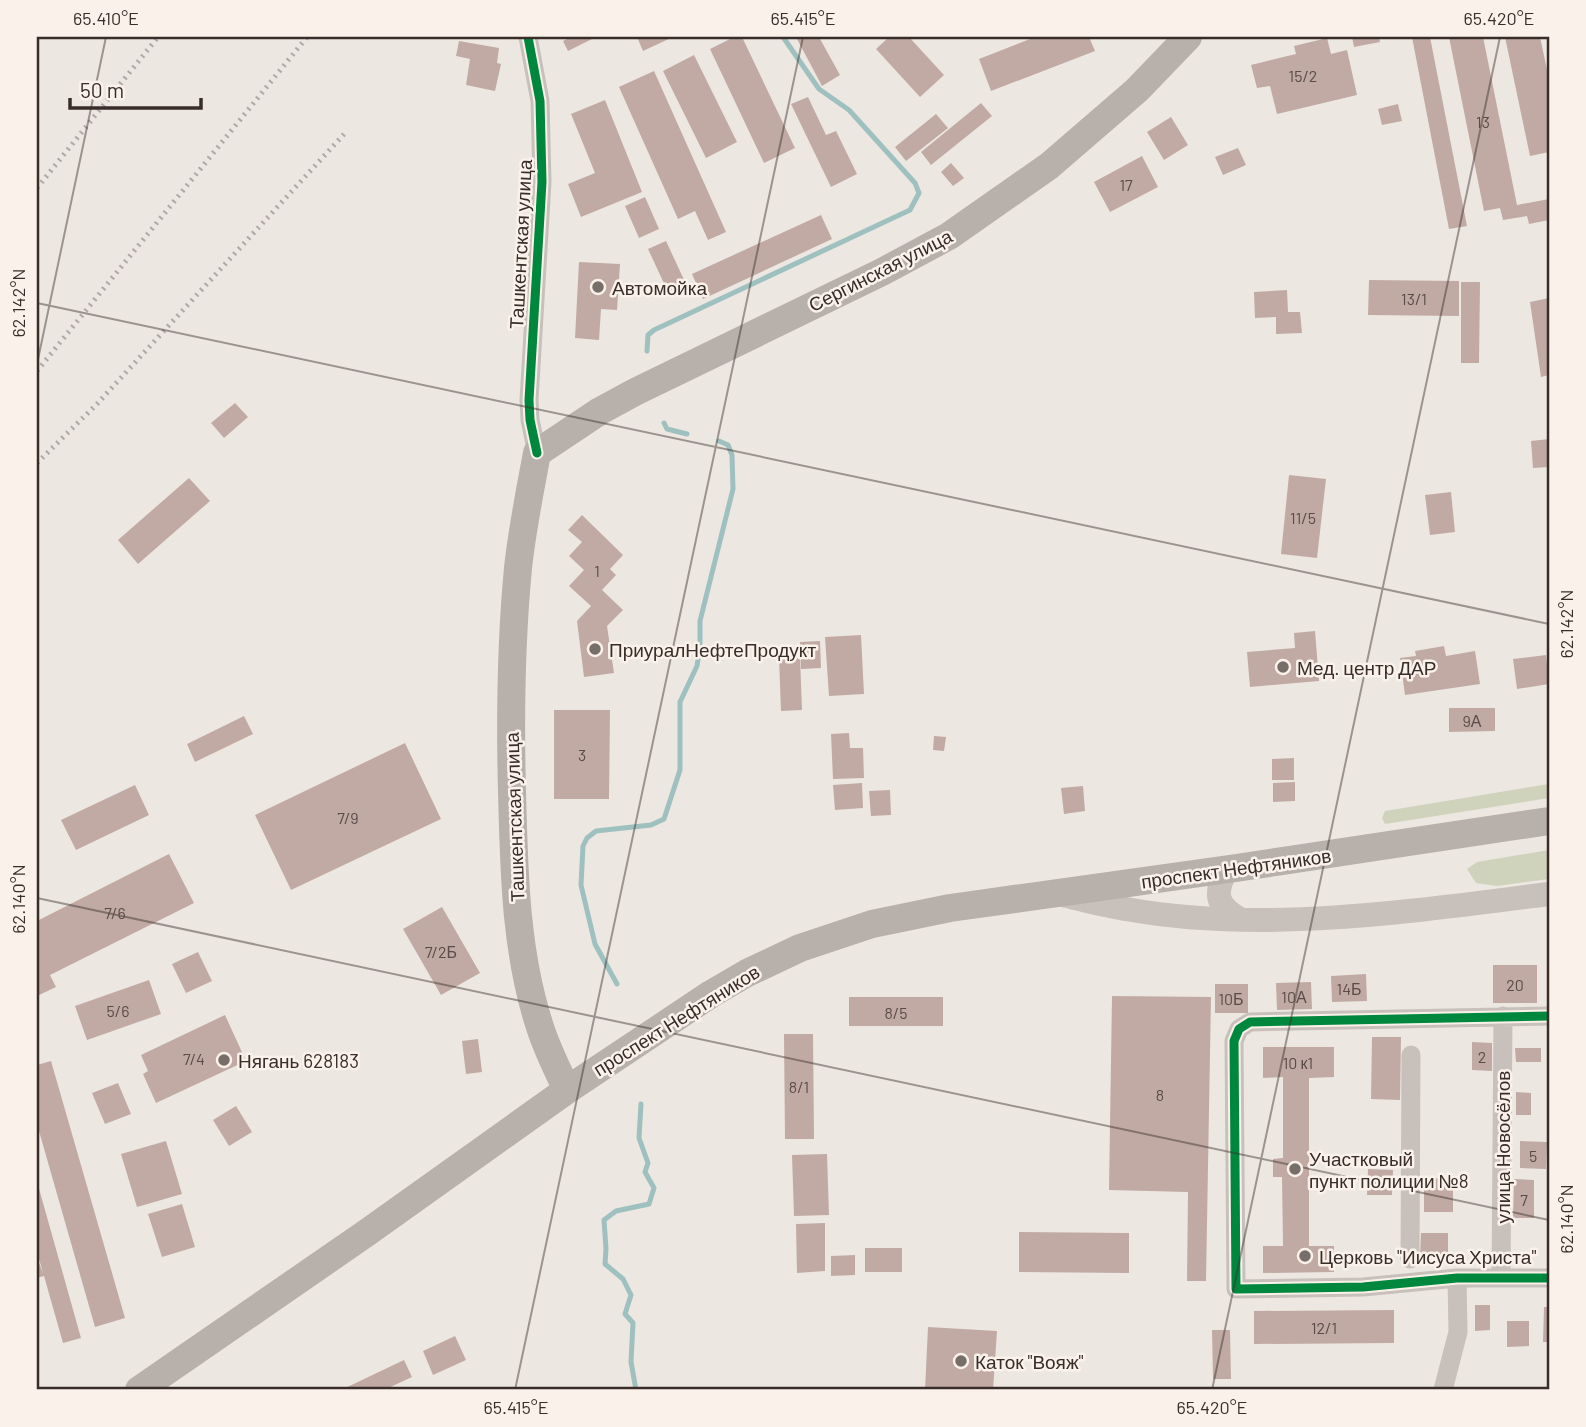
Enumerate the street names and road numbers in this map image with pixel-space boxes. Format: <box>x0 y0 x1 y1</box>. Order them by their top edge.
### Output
street label: Ташкентская улица <box>504 158 536 329</box>
street label: Сергинская улица <box>804 224 956 316</box>
street label: Ташкентская улица <box>500 731 528 902</box>
street label: проспект Нефтяников <box>1140 843 1332 893</box>
street label: проспект Нефтяников <box>589 959 763 1081</box>
street label: улица Новосёлов <box>1491 1071 1514 1223</box>

